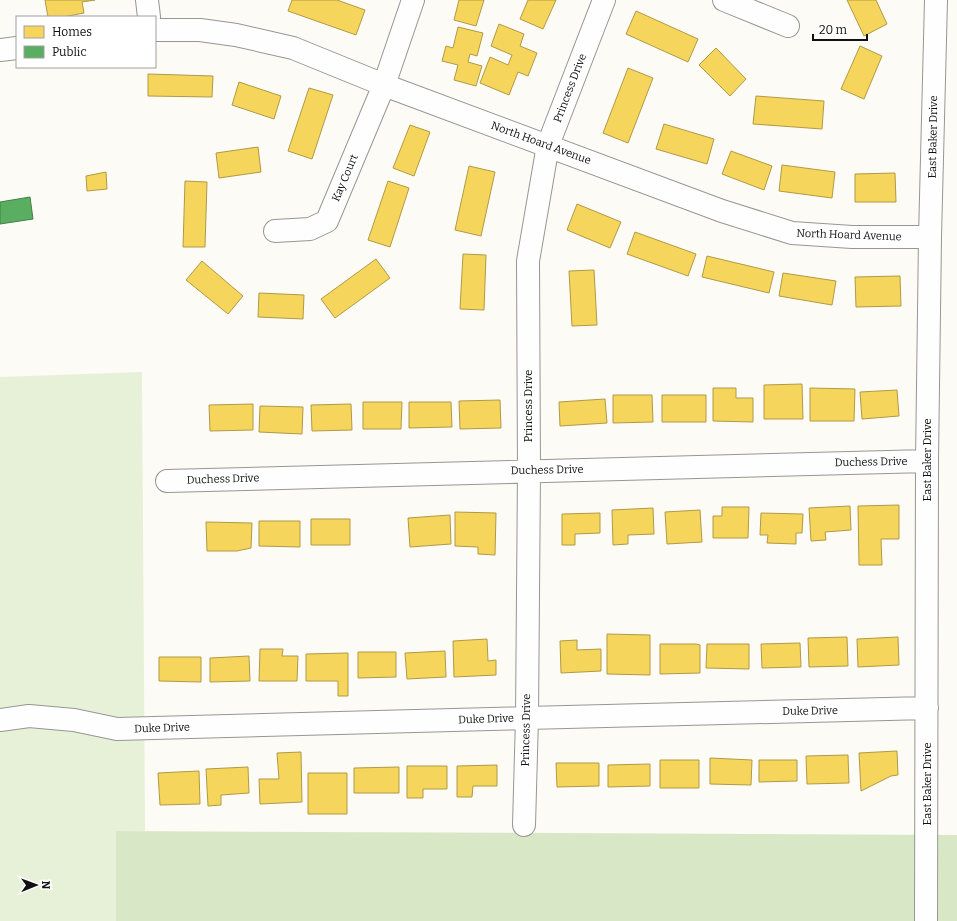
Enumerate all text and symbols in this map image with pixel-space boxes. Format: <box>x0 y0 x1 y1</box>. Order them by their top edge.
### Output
legend <box>16 16 156 68</box>
scale bar <box>813 16 867 42</box>
text: 20 m <box>819 23 848 37</box>
text: Homes <box>52 25 92 39</box>
text: Public <box>52 45 87 59</box>
street label: Princess Drive <box>551 52 589 124</box>
street label: East Baker Drive <box>926 95 940 179</box>
street label: North Hoard Avenue <box>489 119 593 167</box>
street label: Kay Court <box>329 153 361 203</box>
street label: North Hoard Avenue <box>796 227 902 243</box>
street label: Princess Drive <box>522 370 535 442</box>
street label: East Baker Drive <box>921 419 934 501</box>
street label: Duchess Drive <box>835 455 907 469</box>
street label: Duchess Drive <box>511 463 583 477</box>
street label: Duchess Drive <box>186 471 260 487</box>
street label: Princess Drive <box>519 694 533 766</box>
street label: Duke Drive <box>782 704 838 718</box>
street label: Duke Drive <box>458 712 514 726</box>
street label: Duke Drive <box>134 721 190 735</box>
street label: East Baker Drive <box>921 743 934 825</box>
north arrow <box>16 865 56 905</box>
text: N <box>39 880 52 890</box>

